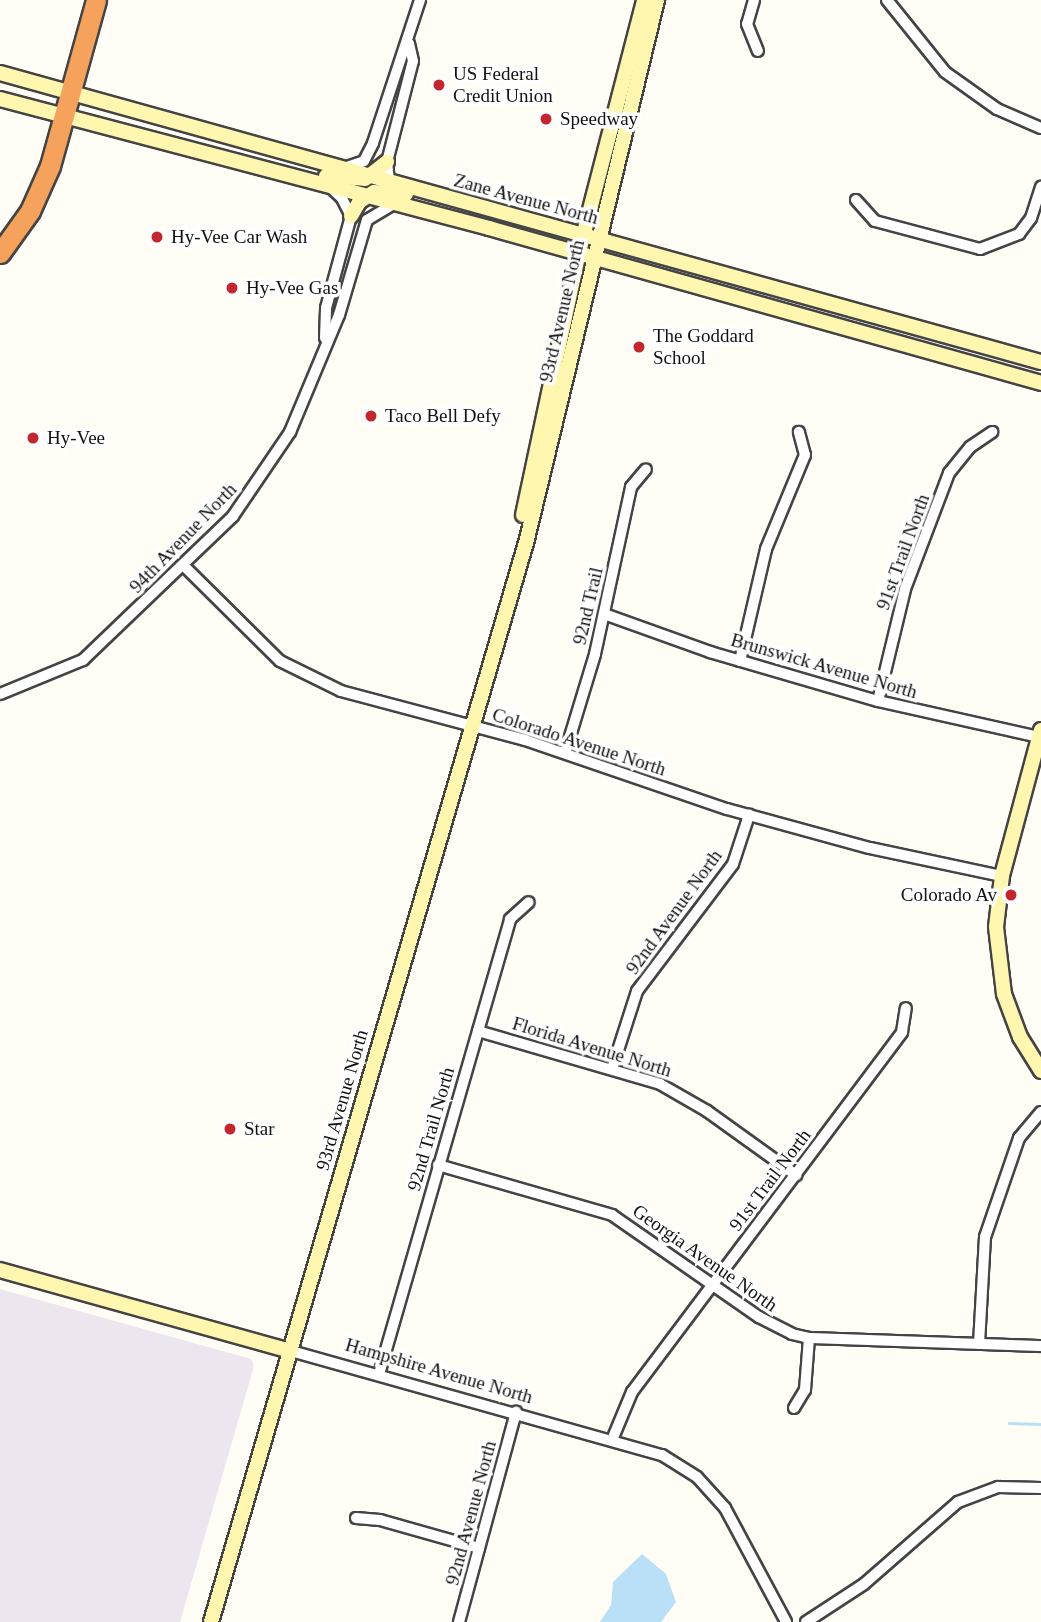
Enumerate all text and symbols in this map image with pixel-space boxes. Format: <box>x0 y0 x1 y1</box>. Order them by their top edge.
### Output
place label: US Federal Credit Union <box>453 63 553 107</box>
marker: US Federal Credit Union <box>431 77 447 93</box>
place label: Speedway <box>560 108 638 130</box>
marker: Speedway <box>538 111 554 127</box>
street label: Zane Avenue North <box>451 169 601 229</box>
place label: Hy-Vee Car Wash <box>171 226 308 248</box>
marker: Hy-Vee Car Wash <box>149 229 165 245</box>
street label: 93rd Avenue North <box>534 237 590 385</box>
place label: Hy-Vee Gas <box>246 277 338 299</box>
marker: Hy-Vee Gas <box>224 280 240 296</box>
place label: The Goddard School <box>653 325 754 369</box>
marker: The Goddard School <box>631 339 647 355</box>
place label: Taco Bell Defy <box>385 405 501 427</box>
marker: Taco Bell Defy <box>363 408 379 424</box>
place label: Hy-Vee <box>47 427 105 449</box>
marker: Hy-Vee <box>25 430 41 446</box>
street label: 94th Avenue North <box>124 478 242 598</box>
street label: 91st Trail North <box>871 491 935 613</box>
street label: 92nd Trail <box>568 565 608 647</box>
street label: Brunswick Avenue North <box>728 628 920 704</box>
street label: Colorado Avenue North <box>489 703 669 781</box>
street label: 92nd Avenue North <box>621 845 727 979</box>
place label: Colorado Av <box>900 884 997 906</box>
marker: Colorado Av <box>1003 887 1019 903</box>
street label: Florida Avenue North <box>509 1012 675 1082</box>
street label: 93rd Avenue North <box>311 1027 373 1173</box>
street label: 92nd Trail North <box>402 1064 460 1194</box>
place label: Star <box>244 1118 275 1140</box>
marker: Star <box>222 1121 238 1137</box>
street label: 91st Trail North <box>724 1125 816 1235</box>
street label: Georgia Avenue North <box>628 1199 782 1317</box>
street label: Hampshire Avenue North <box>342 1333 536 1409</box>
street label: 92nd Avenue North <box>441 1438 501 1588</box>

